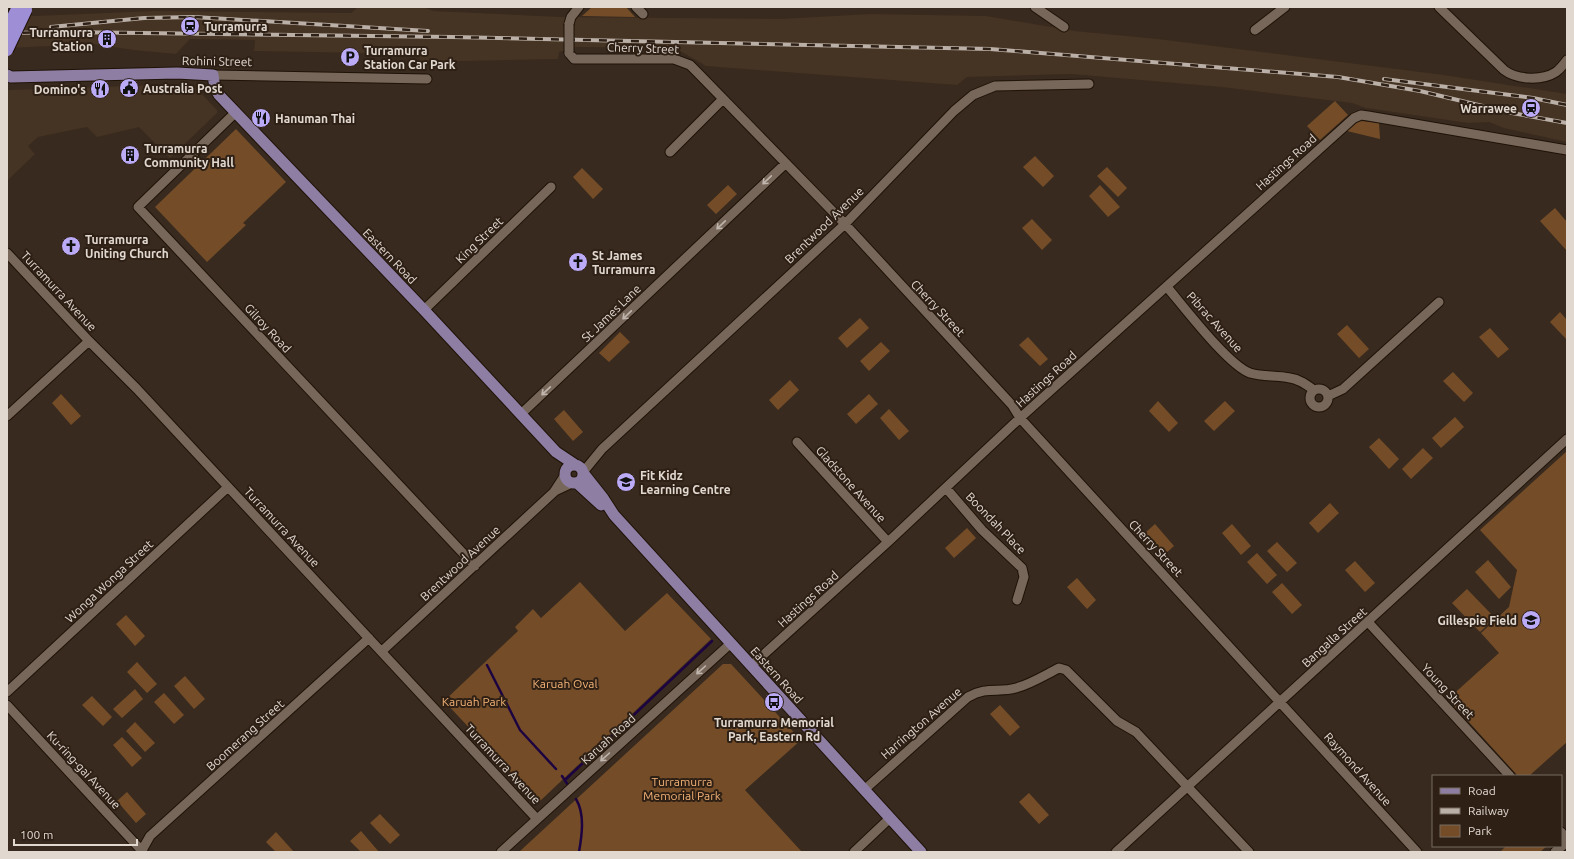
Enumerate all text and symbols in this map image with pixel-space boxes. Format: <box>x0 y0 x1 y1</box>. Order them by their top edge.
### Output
station icon: Turramurra <box>179 15 201 37</box>
place label: Turramurra <box>204 20 267 33</box>
place label: Turramurra Station <box>30 26 93 53</box>
building icon: Turramurra Station <box>96 28 118 50</box>
street label: Cherry Street <box>607 40 680 56</box>
place label: Turramurra Station Car Park <box>364 44 456 71</box>
parking icon: Turramurra Station Car Park <box>339 46 361 68</box>
street label: Rohini Street <box>182 54 253 68</box>
public building icon: Australia Post <box>118 77 140 99</box>
restaurant icon: Domino's <box>89 78 111 100</box>
place label: Australia Post <box>143 82 222 95</box>
place label: Domino's <box>34 83 86 96</box>
station icon: Warrawee <box>1520 97 1542 119</box>
place label: Warrawee <box>1460 102 1517 115</box>
restaurant icon: Hanuman Thai <box>250 107 272 129</box>
place label: Hanuman Thai <box>275 112 355 125</box>
street label: Hastings Road <box>1253 131 1319 193</box>
place label: Turramurra Community Hall <box>144 142 234 169</box>
building icon: Turramurra Community Hall <box>119 144 141 166</box>
one-way arrow <box>763 175 773 184</box>
street label: Brentwood Avenue <box>782 184 866 266</box>
street label: King Street <box>453 214 505 266</box>
one-way arrow <box>716 220 726 230</box>
street label: Eastern Road <box>361 226 419 286</box>
place label: Turramurra Uniting Church <box>85 233 169 260</box>
church icon: Turramurra Uniting Church <box>60 235 82 257</box>
street label: Turramurra Avenue <box>19 249 99 333</box>
place label: St James Turramurra <box>592 249 655 276</box>
church icon: St James Turramurra <box>567 251 589 273</box>
street label: Cherry Street <box>909 277 968 339</box>
street label: St James Lane <box>579 282 643 344</box>
street label: Pibrac Avenue <box>1185 289 1245 355</box>
street label: Gilroy Road <box>242 301 294 355</box>
one-way arrow <box>622 310 632 319</box>
street label: Hastings Road <box>1013 348 1079 410</box>
one-way arrow <box>541 386 551 396</box>
street label: Gladstone Avenue <box>813 443 889 525</box>
place label: Fit Kidz Learning Centre <box>640 469 731 496</box>
school or university icon: Fit Kidz Learning Centre <box>615 471 637 493</box>
street label: Turramurra Avenue <box>242 485 322 569</box>
street label: Boondah Place <box>964 490 1028 556</box>
street label: Cherry Street <box>1127 517 1186 579</box>
street label: Brentwood Avenue <box>418 523 502 603</box>
street label: Wonga Wonga Street <box>63 537 156 625</box>
street label: Hastings Road <box>775 568 841 630</box>
street label: Bangalla Street <box>1299 604 1369 669</box>
school or university icon: Gillespie Field <box>1520 609 1542 631</box>
place label: Gillespie Field <box>1437 614 1517 627</box>
street label: Eastern Road <box>748 644 806 706</box>
street label: Young Street <box>1419 661 1477 721</box>
one-way arrow <box>697 665 707 674</box>
park label: Karuah Oval <box>532 677 598 690</box>
street label: Harrington Avenue <box>878 685 964 761</box>
bus stop icon: Turramurra Memorial Park, Eastern Rd <box>763 691 785 713</box>
park label: Karuah Park <box>442 695 506 708</box>
street label: Boomerang Street <box>204 697 286 773</box>
street label: Karuah Road <box>578 711 638 767</box>
place label: Turramurra Memorial Park, Eastern Rd <box>714 716 834 743</box>
street label: Turramurra Avenue <box>463 722 543 806</box>
street label: Ku-ring-gai Avenue <box>45 728 123 812</box>
street label: Raymond Avenue <box>1322 730 1394 808</box>
one-way arrow <box>600 753 610 762</box>
park label: Turramurra Memorial Park <box>643 775 721 802</box>
legend <box>1432 775 1562 847</box>
text: Road <box>1468 784 1496 797</box>
text: Railway <box>1468 804 1509 817</box>
scale bar <box>14 821 137 847</box>
text: Park <box>1468 824 1492 837</box>
text: 100 m <box>20 828 53 841</box>

